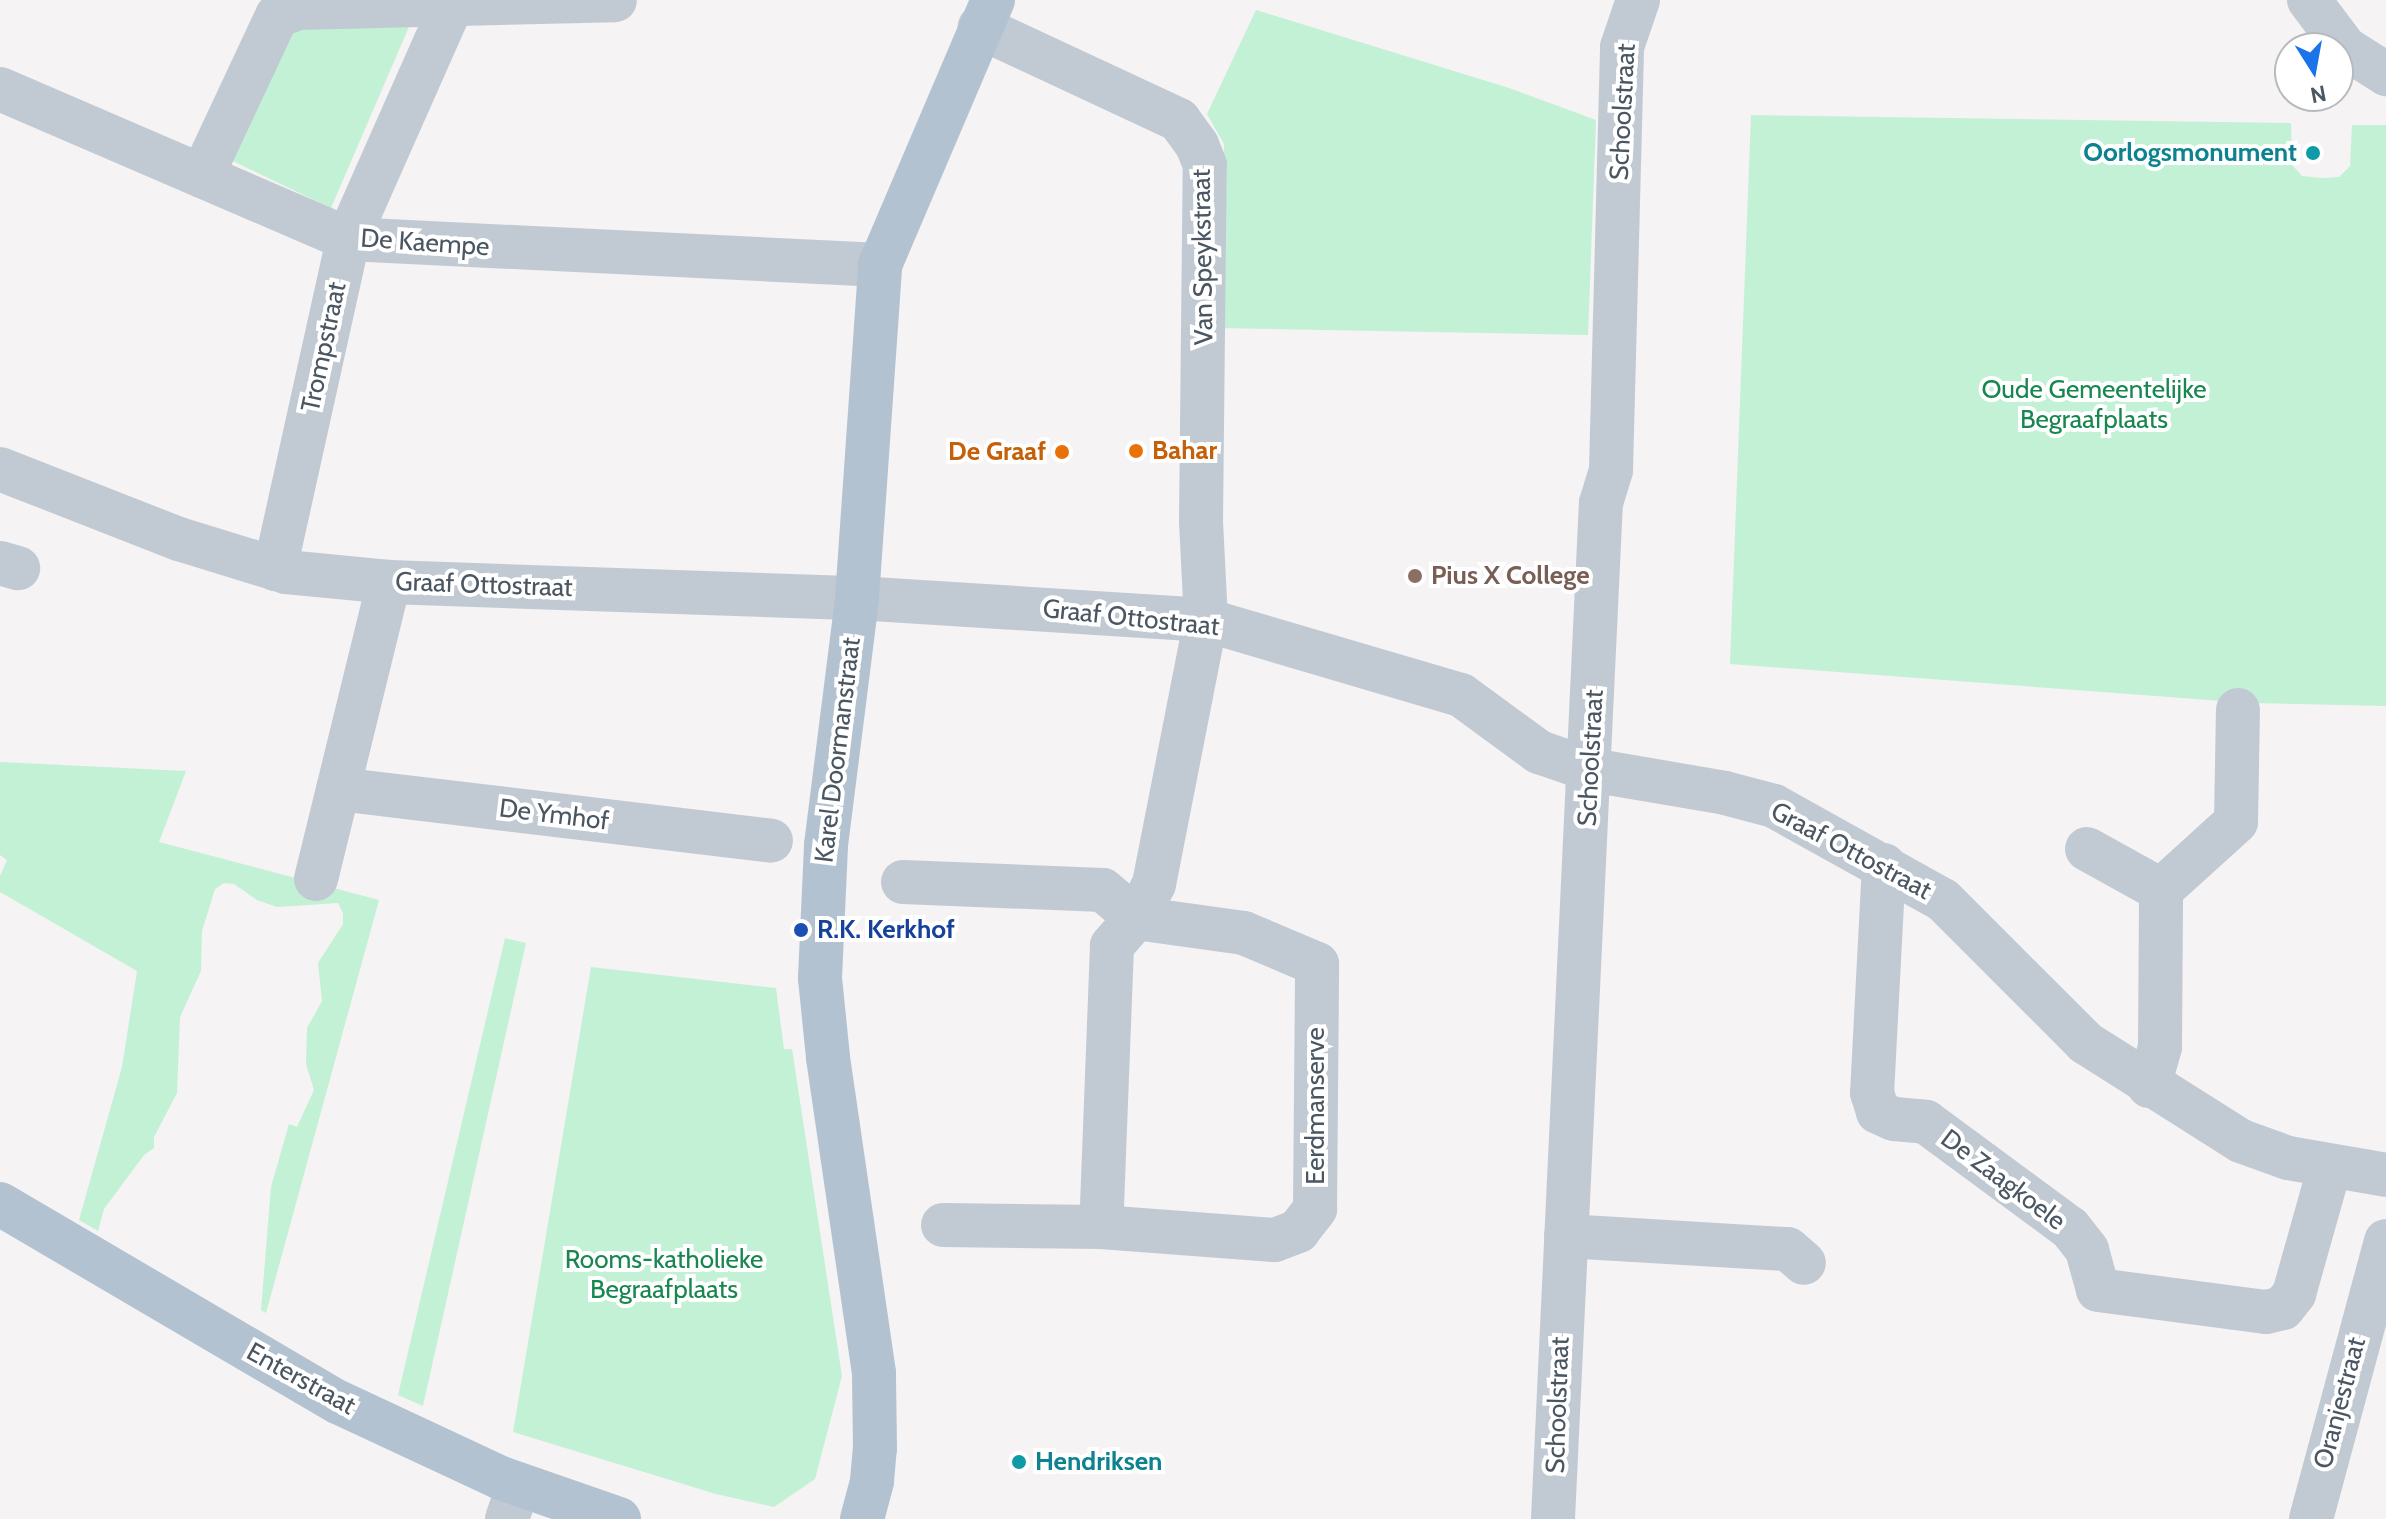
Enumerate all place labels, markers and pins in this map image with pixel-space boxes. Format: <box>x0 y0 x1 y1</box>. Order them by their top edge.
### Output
place label: Oorlogsmonument <box>2083 137 2297 169</box>
marker: Oorlogsmonument <box>2304 144 2322 162</box>
place label: Bahar <box>1152 435 1217 467</box>
place label: De Graaf <box>948 436 1046 468</box>
marker: Bahar <box>1127 442 1145 460</box>
marker: De Graaf <box>1053 443 1071 461</box>
place label: Pius X College <box>1431 560 1590 592</box>
marker: Pius X College <box>1406 567 1424 585</box>
place label: R.K. Kerkhof <box>817 914 955 946</box>
marker: R.K. Kerkhof <box>792 921 810 939</box>
place label: Hendriksen <box>1035 1446 1162 1478</box>
marker: Hendriksen <box>1010 1453 1028 1471</box>

